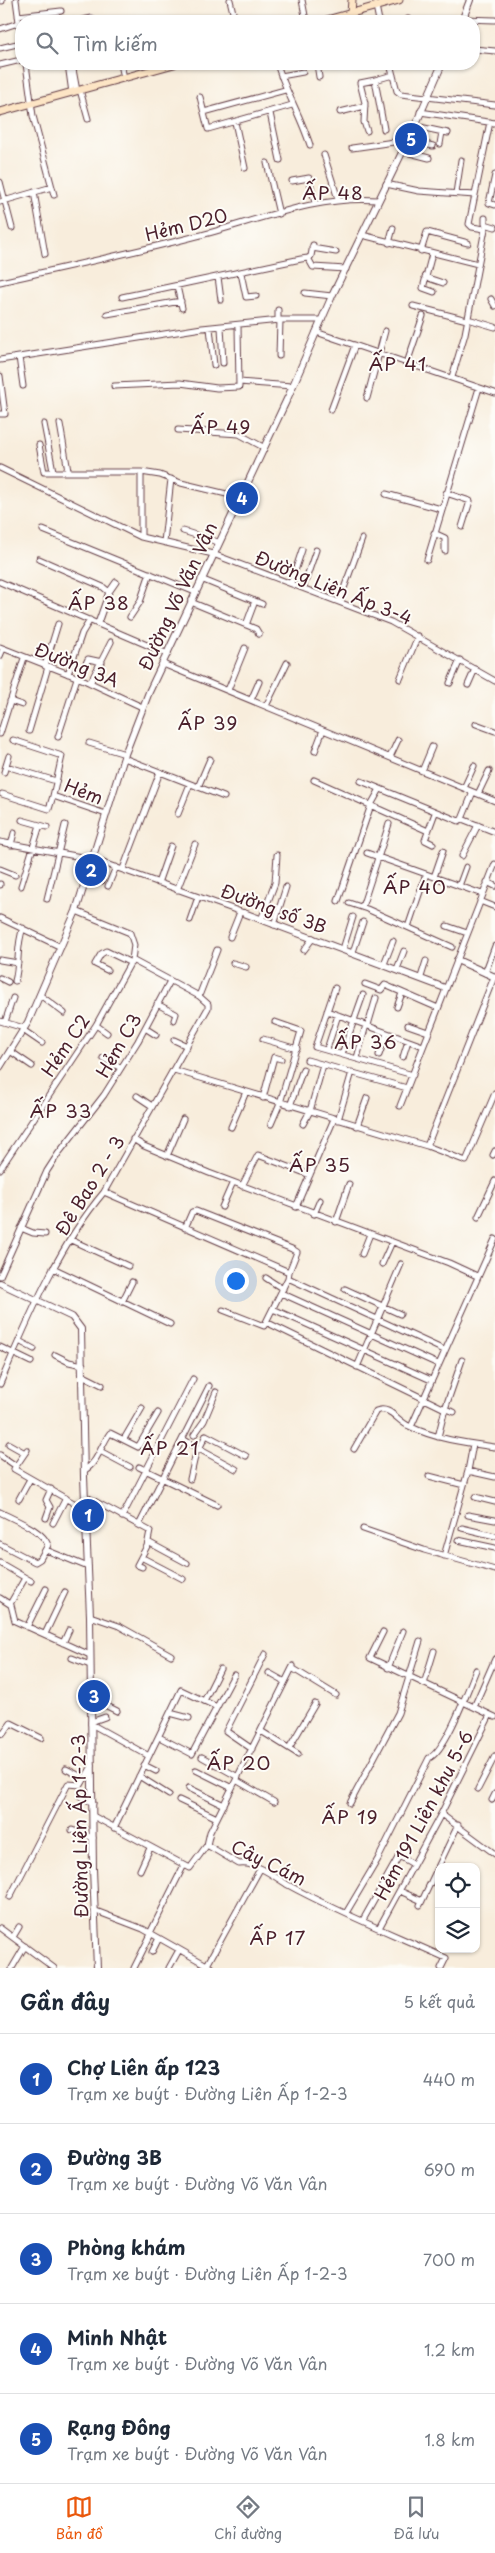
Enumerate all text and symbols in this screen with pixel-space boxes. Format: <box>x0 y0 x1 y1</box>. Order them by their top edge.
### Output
search box <box>15 15 480 70</box>
icon: search <box>33 29 61 57</box>
text: Tìm kiếm <box>73 29 158 57</box>
pin: 5 <box>395 120 427 158</box>
district label: ẤP 48 <box>302 178 364 206</box>
street label: Hẻm D20 <box>142 201 230 247</box>
district label: ẤP 41 <box>369 349 427 377</box>
district label: ẤP 49 <box>191 412 251 440</box>
pin: 4 <box>226 479 258 517</box>
street label: Đường Võ Văn Vân <box>131 517 223 675</box>
street label: Đường Liên Ấp 3-4 <box>251 543 417 631</box>
district label: ẤP 38 <box>68 588 130 616</box>
street label: Đường 3A <box>31 635 123 693</box>
district label: ẤP 39 <box>178 708 238 736</box>
street label: Hẻm <box>61 771 107 811</box>
pin: 2 <box>75 851 107 889</box>
district label: ẤP 40 <box>383 872 447 900</box>
street label: Đường số 3B <box>217 876 331 940</box>
street label: Hẻm C2 <box>34 1008 96 1082</box>
street label: Hẻm C3 <box>89 1008 147 1082</box>
district label: ẤP 36 <box>334 1027 398 1055</box>
district label: ẤP 33 <box>30 1096 92 1124</box>
street label: Đê Bao 2 - 3 <box>48 1130 130 1240</box>
district label: ẤP 35 <box>289 1150 351 1178</box>
your location <box>223 1268 249 1294</box>
district label: ẤP 21 <box>140 1433 200 1461</box>
pin: 1 <box>72 1496 104 1534</box>
pin: 3 <box>78 1677 110 1715</box>
street label: Hẻm 191 Liên khu 5-6 <box>367 1725 479 1905</box>
street label: Đường Liên Ấp 1-2-3 <box>64 1734 94 1918</box>
district label: ẤP 20 <box>207 1748 271 1776</box>
district label: ẤP 19 <box>321 1802 379 1830</box>
street label: Cây Cám <box>227 1832 311 1892</box>
map controls <box>435 1863 480 1953</box>
button: locate <box>435 1863 480 1908</box>
button: layers <box>435 1908 480 1953</box>
district label: ẤP 17 <box>250 1923 306 1951</box>
text: Gần đây <box>20 1985 110 2017</box>
text: 5 kết quả <box>404 1989 475 2013</box>
text: Chợ Liên ấp 123 <box>67 2053 220 2081</box>
text: 1 <box>32 2067 40 2091</box>
text: 440 m <box>423 2067 475 2091</box>
text: Trạm xe buýt · Đường Liên Ấp 1-2-3 <box>67 2081 348 2105</box>
text: Đường 3B <box>67 2143 162 2171</box>
text: 2 <box>30 2157 42 2181</box>
text: 690 m <box>424 2157 475 2181</box>
text: Trạm xe buýt · Đường Võ Văn Vân <box>67 2171 327 2195</box>
text: Phòng khám <box>67 2233 186 2261</box>
text: 3 <box>31 2247 41 2271</box>
text: 700 m <box>423 2247 475 2271</box>
text: Trạm xe buýt · Đường Liên Ấp 1-2-3 <box>67 2261 348 2285</box>
text: Minh Nhật <box>67 2323 167 2351</box>
text: 4 <box>31 2337 41 2361</box>
text: 1.2 km <box>424 2337 475 2361</box>
text: Trạm xe buýt · Đường Võ Văn Vân <box>67 2351 327 2375</box>
text: Rạng Đông <box>67 2413 171 2441</box>
text: 5 <box>31 2427 41 2451</box>
text: 1.8 km <box>424 2427 475 2451</box>
text: Trạm xe buýt · Đường Võ Văn Vân <box>67 2441 327 2465</box>
tab: Bản đồ <box>56 2493 103 2544</box>
tab: Chỉ đường <box>214 2493 282 2544</box>
tab: Đã lưu <box>394 2493 439 2544</box>

